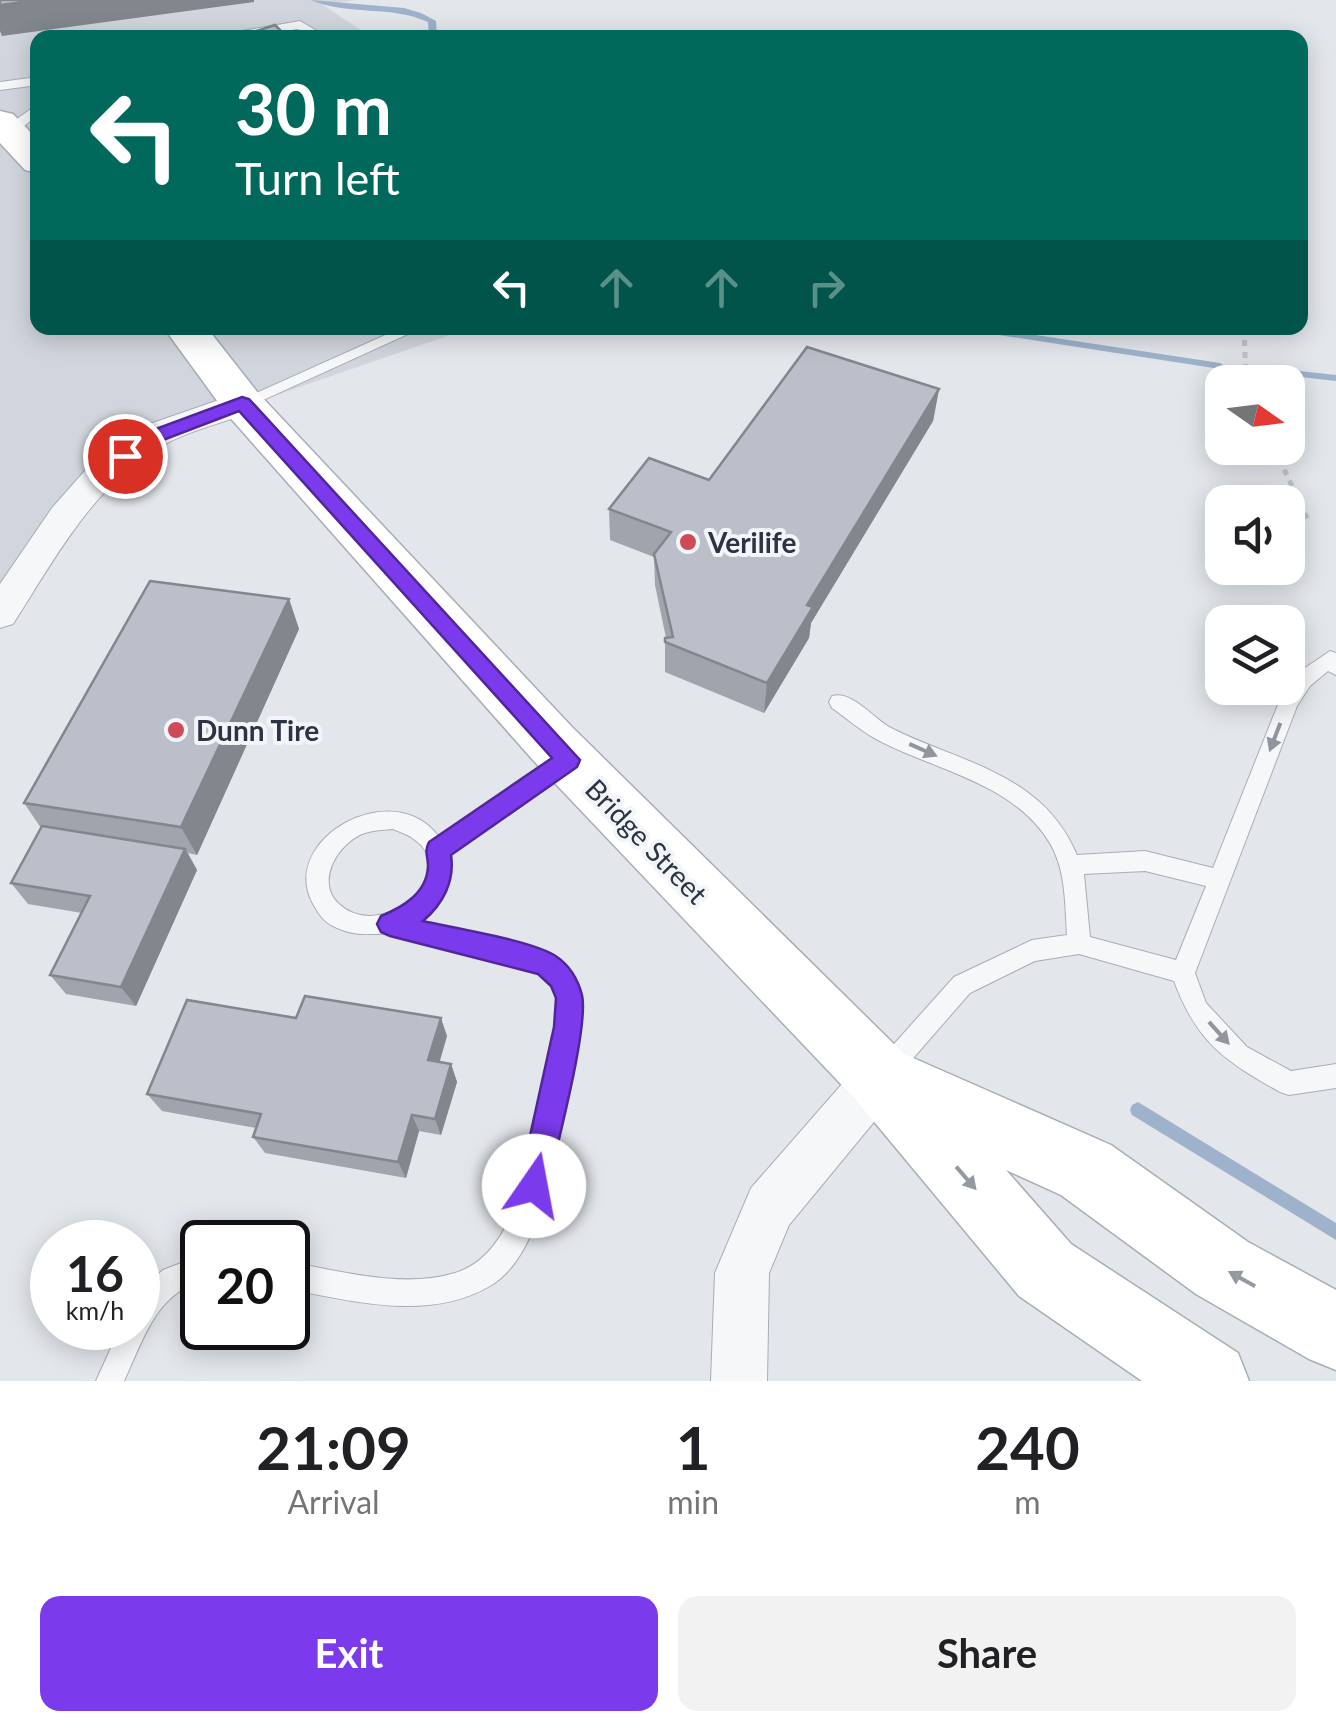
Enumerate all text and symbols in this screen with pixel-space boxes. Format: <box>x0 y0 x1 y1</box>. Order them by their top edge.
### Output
text: 30 m <box>235 66 392 150</box>
icon: left <box>70 70 200 200</box>
text: Turn left <box>235 151 400 205</box>
icon: left <box>484 260 539 315</box>
icon: ahead <box>589 260 644 315</box>
icon: ahead <box>694 260 749 315</box>
icon: right <box>799 260 854 315</box>
north arrow <box>1205 365 1305 465</box>
map controls <box>1205 365 1305 705</box>
pin <box>83 414 168 499</box>
icon: arrive <box>98 429 153 484</box>
button: sound <box>1205 485 1305 585</box>
place label: Verilife <box>707 525 796 559</box>
marker: Verilife <box>677 531 699 553</box>
button: layers <box>1205 605 1305 705</box>
place label: Dunn Tire <box>196 713 319 747</box>
marker: Dunn Tire <box>165 719 187 741</box>
one-way arrow <box>1267 722 1283 752</box>
one-way arrow <box>908 742 938 758</box>
street label: Bridge Street <box>579 771 715 911</box>
one-way arrow <box>1207 1020 1229 1045</box>
position arrow <box>482 1134 586 1238</box>
one-way arrow <box>955 1165 977 1190</box>
speed limit sign: 20 <box>180 1220 310 1350</box>
text: 16 <box>66 1243 124 1303</box>
one-way arrow <box>1228 1271 1257 1288</box>
text: km/h <box>66 1295 124 1325</box>
text: 21:09 <box>256 1411 411 1483</box>
text: 1 <box>676 1411 711 1483</box>
text: 240 <box>975 1411 1080 1483</box>
text: Arrival <box>287 1482 380 1521</box>
text: min <box>667 1482 719 1521</box>
text: m <box>1014 1482 1041 1521</box>
button: Exit <box>40 1596 658 1711</box>
button: Share <box>678 1596 1296 1711</box>

